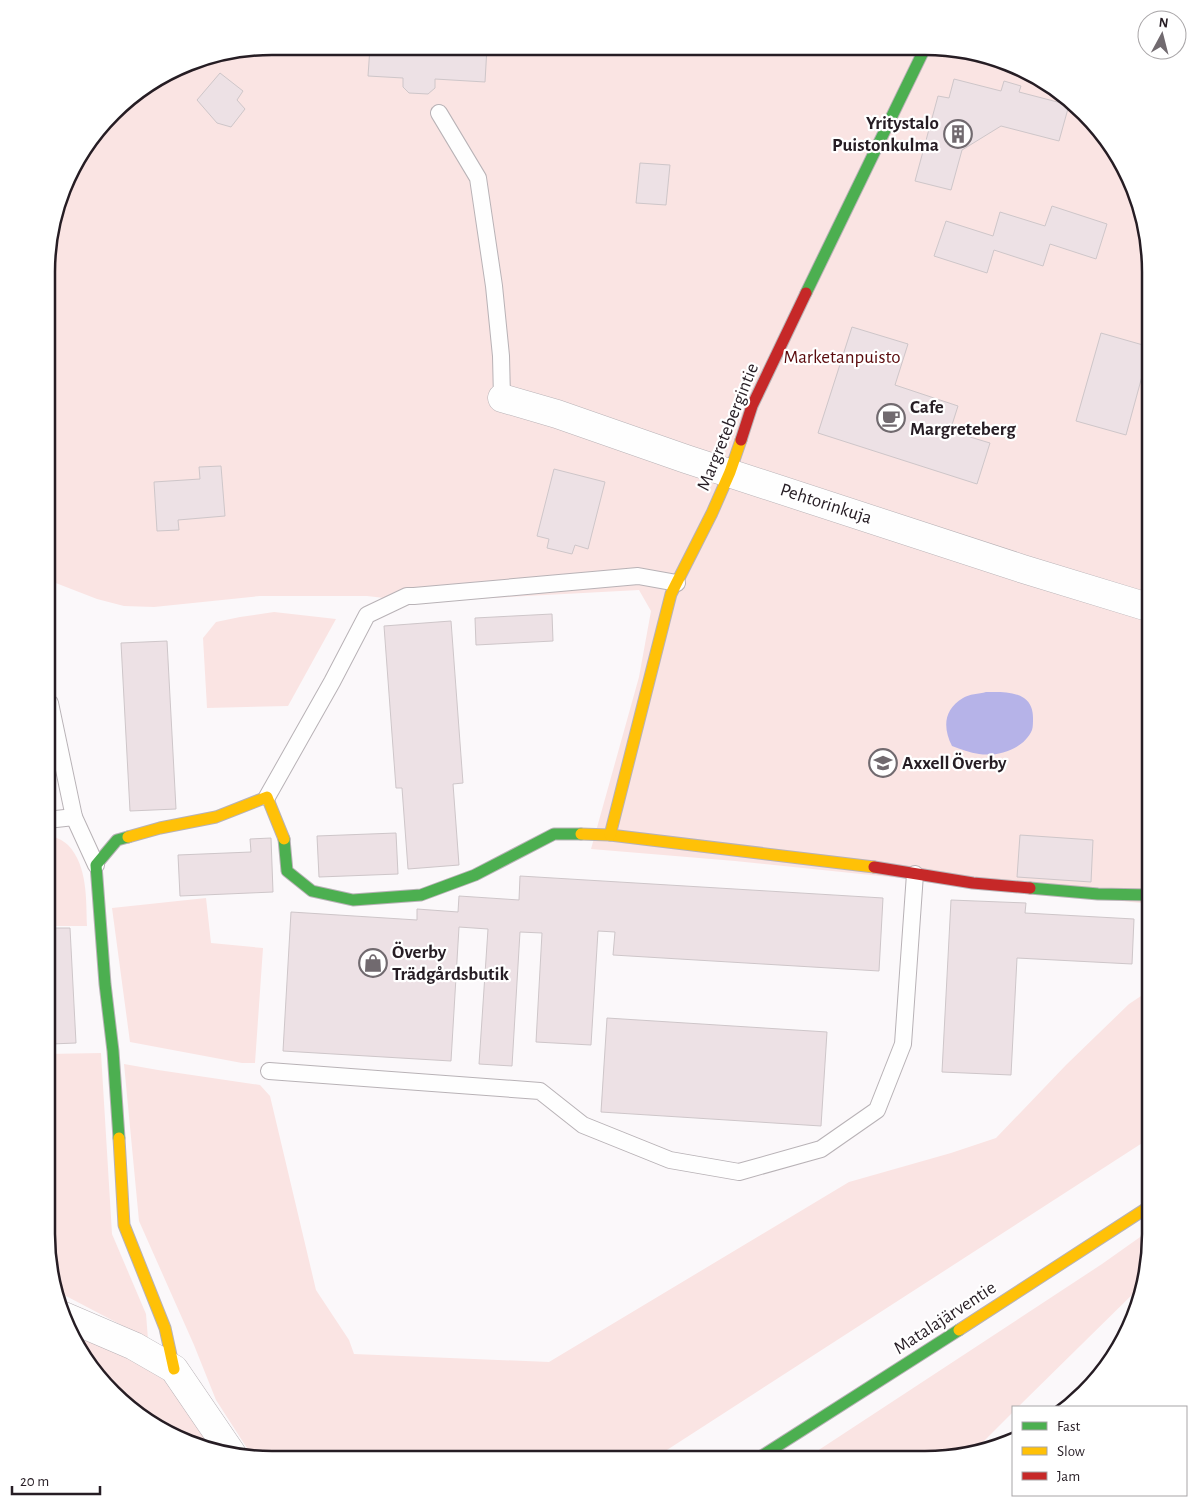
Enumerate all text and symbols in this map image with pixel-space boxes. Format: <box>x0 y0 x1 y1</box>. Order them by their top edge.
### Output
north arrow <box>1137 10 1187 60</box>
text: N <box>1158 16 1169 31</box>
place label: Yritystalo Puistonkulma <box>832 114 939 155</box>
building icon: Yritystalo Puistonkulma <box>943 119 973 149</box>
park label: Marketanpuisto <box>783 348 901 367</box>
street label: Margretebergintie <box>694 360 762 494</box>
place label: Cafe Margreteberg <box>910 398 1016 439</box>
cafe icon: Cafe Margreteberg <box>876 403 906 433</box>
street label: Pehtorinkuja <box>778 480 874 528</box>
school or university icon: Axxell Överby <box>868 748 898 778</box>
place label: Axxell Överby <box>902 752 1007 773</box>
place label: Överby Trädgårdsbutik <box>392 941 509 984</box>
shop icon: Överby Trädgårdsbutik <box>358 948 388 978</box>
street label: Matalajärventie <box>890 1278 1000 1358</box>
legend <box>1012 1406 1187 1496</box>
text: Fast <box>1057 1419 1081 1434</box>
text: Slow <box>1057 1444 1085 1459</box>
scale bar <box>12 1464 100 1496</box>
text: Jam <box>1057 1469 1080 1484</box>
text: 20 m <box>20 1474 49 1489</box>

